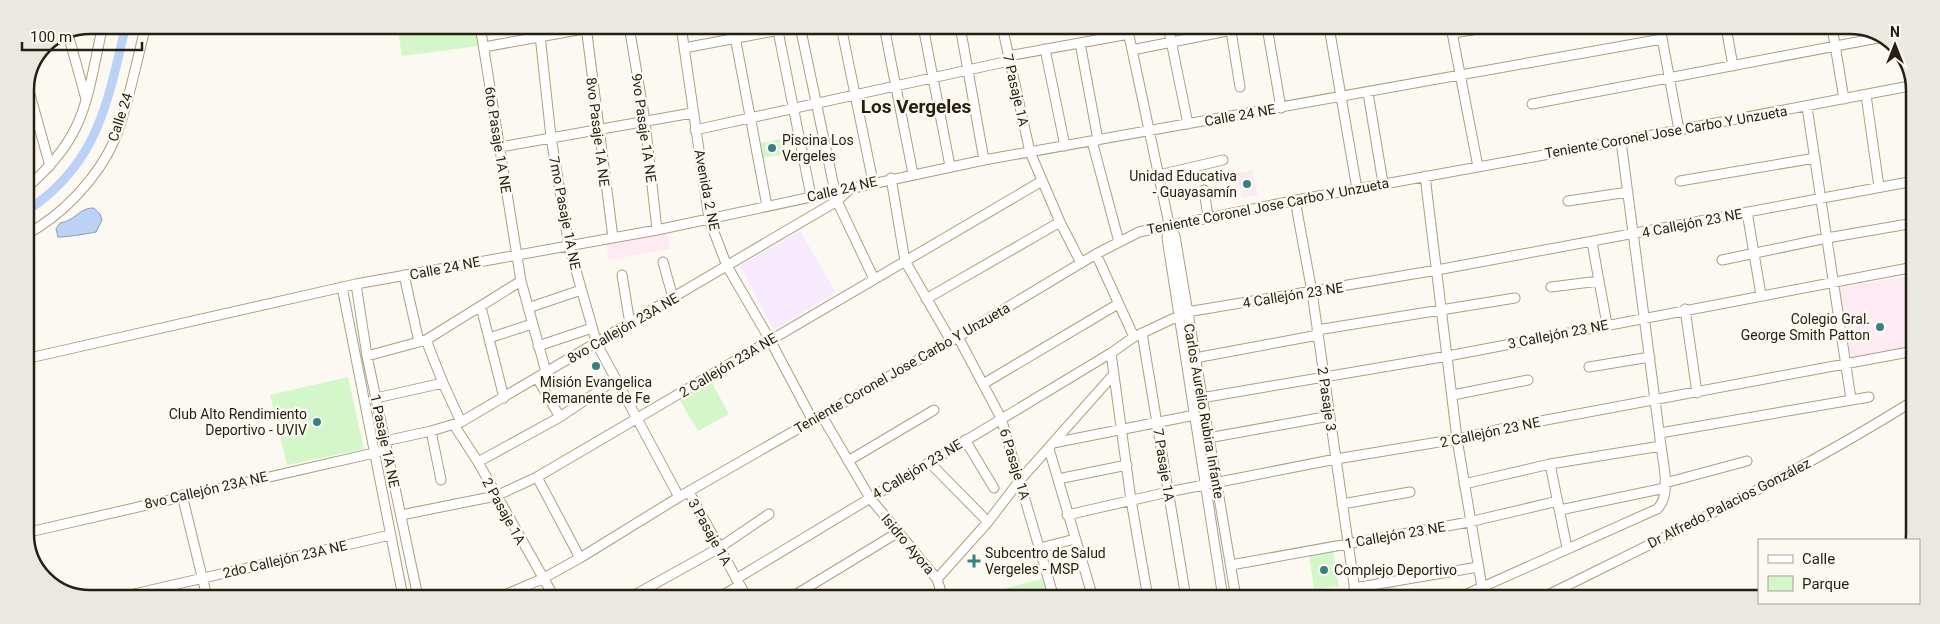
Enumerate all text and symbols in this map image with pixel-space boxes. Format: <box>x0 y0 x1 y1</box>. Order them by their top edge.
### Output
scale bar <box>22 20 142 52</box>
north arrow <box>1870 20 1920 70</box>
text: N <box>1890 24 1900 40</box>
text: 100 m <box>30 28 72 46</box>
street label: 7 Pasaje 1A <box>1000 52 1032 128</box>
street label: 9vo Pasaje 1A NE <box>628 72 660 184</box>
street label: 8vo Pasaje 1A NE <box>583 76 613 188</box>
street label: 6to Pasaje 1A NE <box>482 86 514 194</box>
street label: Calle 24 <box>105 91 135 143</box>
district label: Los Vergeles <box>861 95 972 118</box>
street label: Calle 24 NE <box>1203 101 1277 129</box>
street label: Teniente Coronel Jose Carbo Y Unzueta <box>1543 103 1789 161</box>
place label: Piscina Los Vergeles <box>782 132 854 164</box>
marker: Piscina Los Vergeles <box>766 142 778 154</box>
street label: Avenida 2 NE <box>691 148 723 232</box>
street label: 7mo Pasaje 1A NE <box>546 155 584 271</box>
place label: Unidad Educativa - Guayasamín <box>1129 168 1237 200</box>
street label: Calle 24 NE <box>805 173 879 205</box>
street label: Teniente Coronel Jose Carbo Y Unzueta <box>1146 175 1390 237</box>
marker: Unidad Educativa - Guayasamín <box>1241 178 1253 190</box>
street label: 4 Callejón 23 NE <box>1640 205 1744 241</box>
street label: Calle 24 NE <box>408 253 482 283</box>
street label: 4 Callejón 23 NE <box>1241 279 1345 311</box>
street label: 8vo Callejón 23A NE <box>565 290 682 366</box>
street label: Teniente Coronel Jose Carbo Y Unzueta <box>791 300 1013 436</box>
place label: Colegio Gral. George Smith Patton <box>1741 311 1870 343</box>
street label: 3 Callejón 23 NE <box>1506 316 1610 352</box>
marker: Colegio Gral. George Smith Patton <box>1874 321 1886 333</box>
street label: Carlos Aurelio Rubira Infante <box>1181 322 1227 500</box>
street label: 2 Callejón 23A NE <box>676 330 780 400</box>
marker: Misión Evangelica Remanente de Fe <box>590 360 602 372</box>
street label: 2 Pasaje 3 <box>1315 366 1339 432</box>
place label: Misión Evangelica Remanente de Fe <box>540 374 652 406</box>
street label: 1 Pasaje 1A NE <box>367 393 403 489</box>
place label: Club Alto Rendimiento Deportivo - UVIV <box>169 406 307 438</box>
street label: 2 Callejón 23 NE <box>1438 414 1542 450</box>
marker: Club Alto Rendimiento Deportivo - UVIV <box>311 416 323 428</box>
street label: 6 Pasaje 1A <box>997 426 1033 502</box>
street label: 7 Pasaje 1A <box>1150 427 1178 503</box>
street label: 4 Callejón 23 NE <box>869 436 965 502</box>
street label: Dr Alfredo Palacios González <box>1645 455 1813 551</box>
street label: 8vo Callejón 23A NE <box>143 468 269 512</box>
street label: 2 Pasaje 1A <box>479 475 529 547</box>
street label: 3 Pasaje 1A <box>685 496 735 568</box>
street label: Isidro Ayora <box>878 511 938 577</box>
street label: 1 Callejón 23 NE <box>1343 518 1447 552</box>
street label: 2do Callejón 23A NE <box>221 537 349 581</box>
legend <box>1758 539 1920 604</box>
place label: Subcentro de Salud Vergeles - MSP <box>985 545 1106 577</box>
text: Calle <box>1802 550 1835 568</box>
marker: Subcentro de Salud Vergeles - MSP <box>967 554 981 568</box>
place label: Complejo Deportivo <box>1334 562 1457 578</box>
marker: Complejo Deportivo <box>1318 564 1330 576</box>
text: Parque <box>1802 575 1849 593</box>

